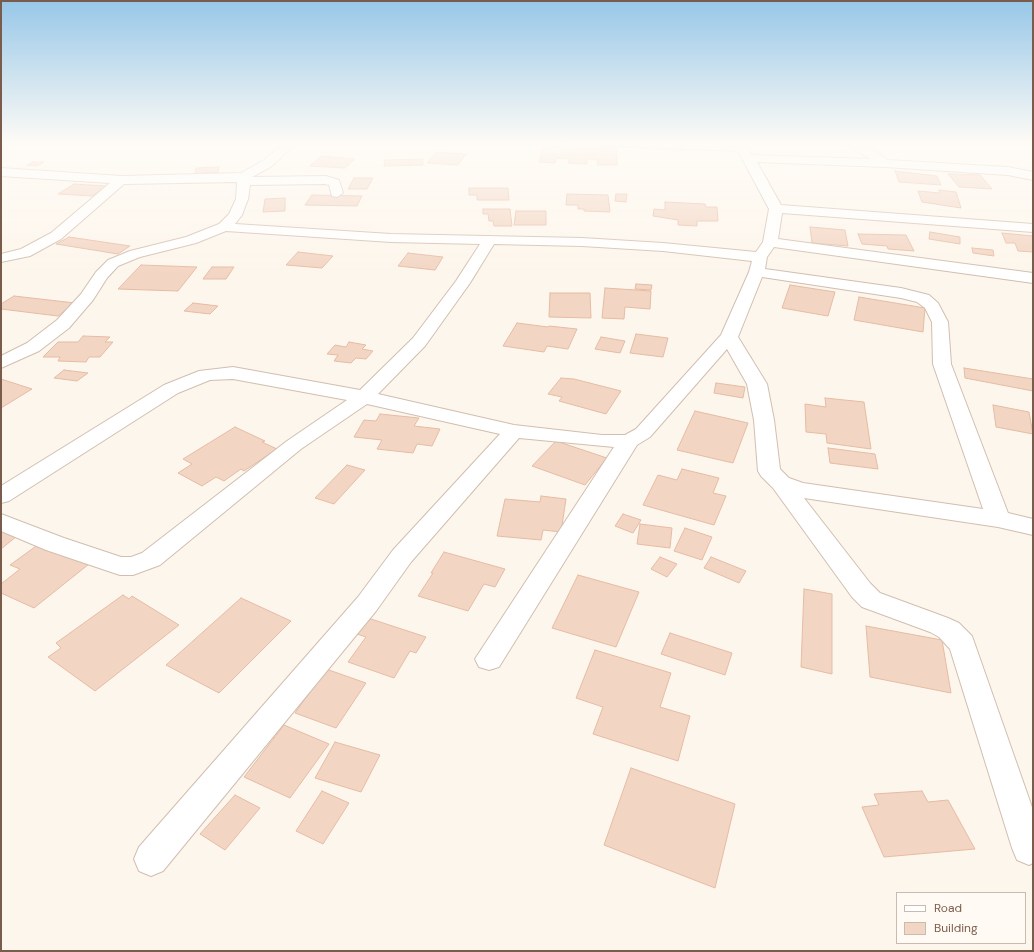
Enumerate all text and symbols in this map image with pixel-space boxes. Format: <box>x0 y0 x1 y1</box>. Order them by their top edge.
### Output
legend <box>896 892 1026 944</box>
text: Road <box>934 900 962 916</box>
text: Building <box>934 920 978 936</box>

